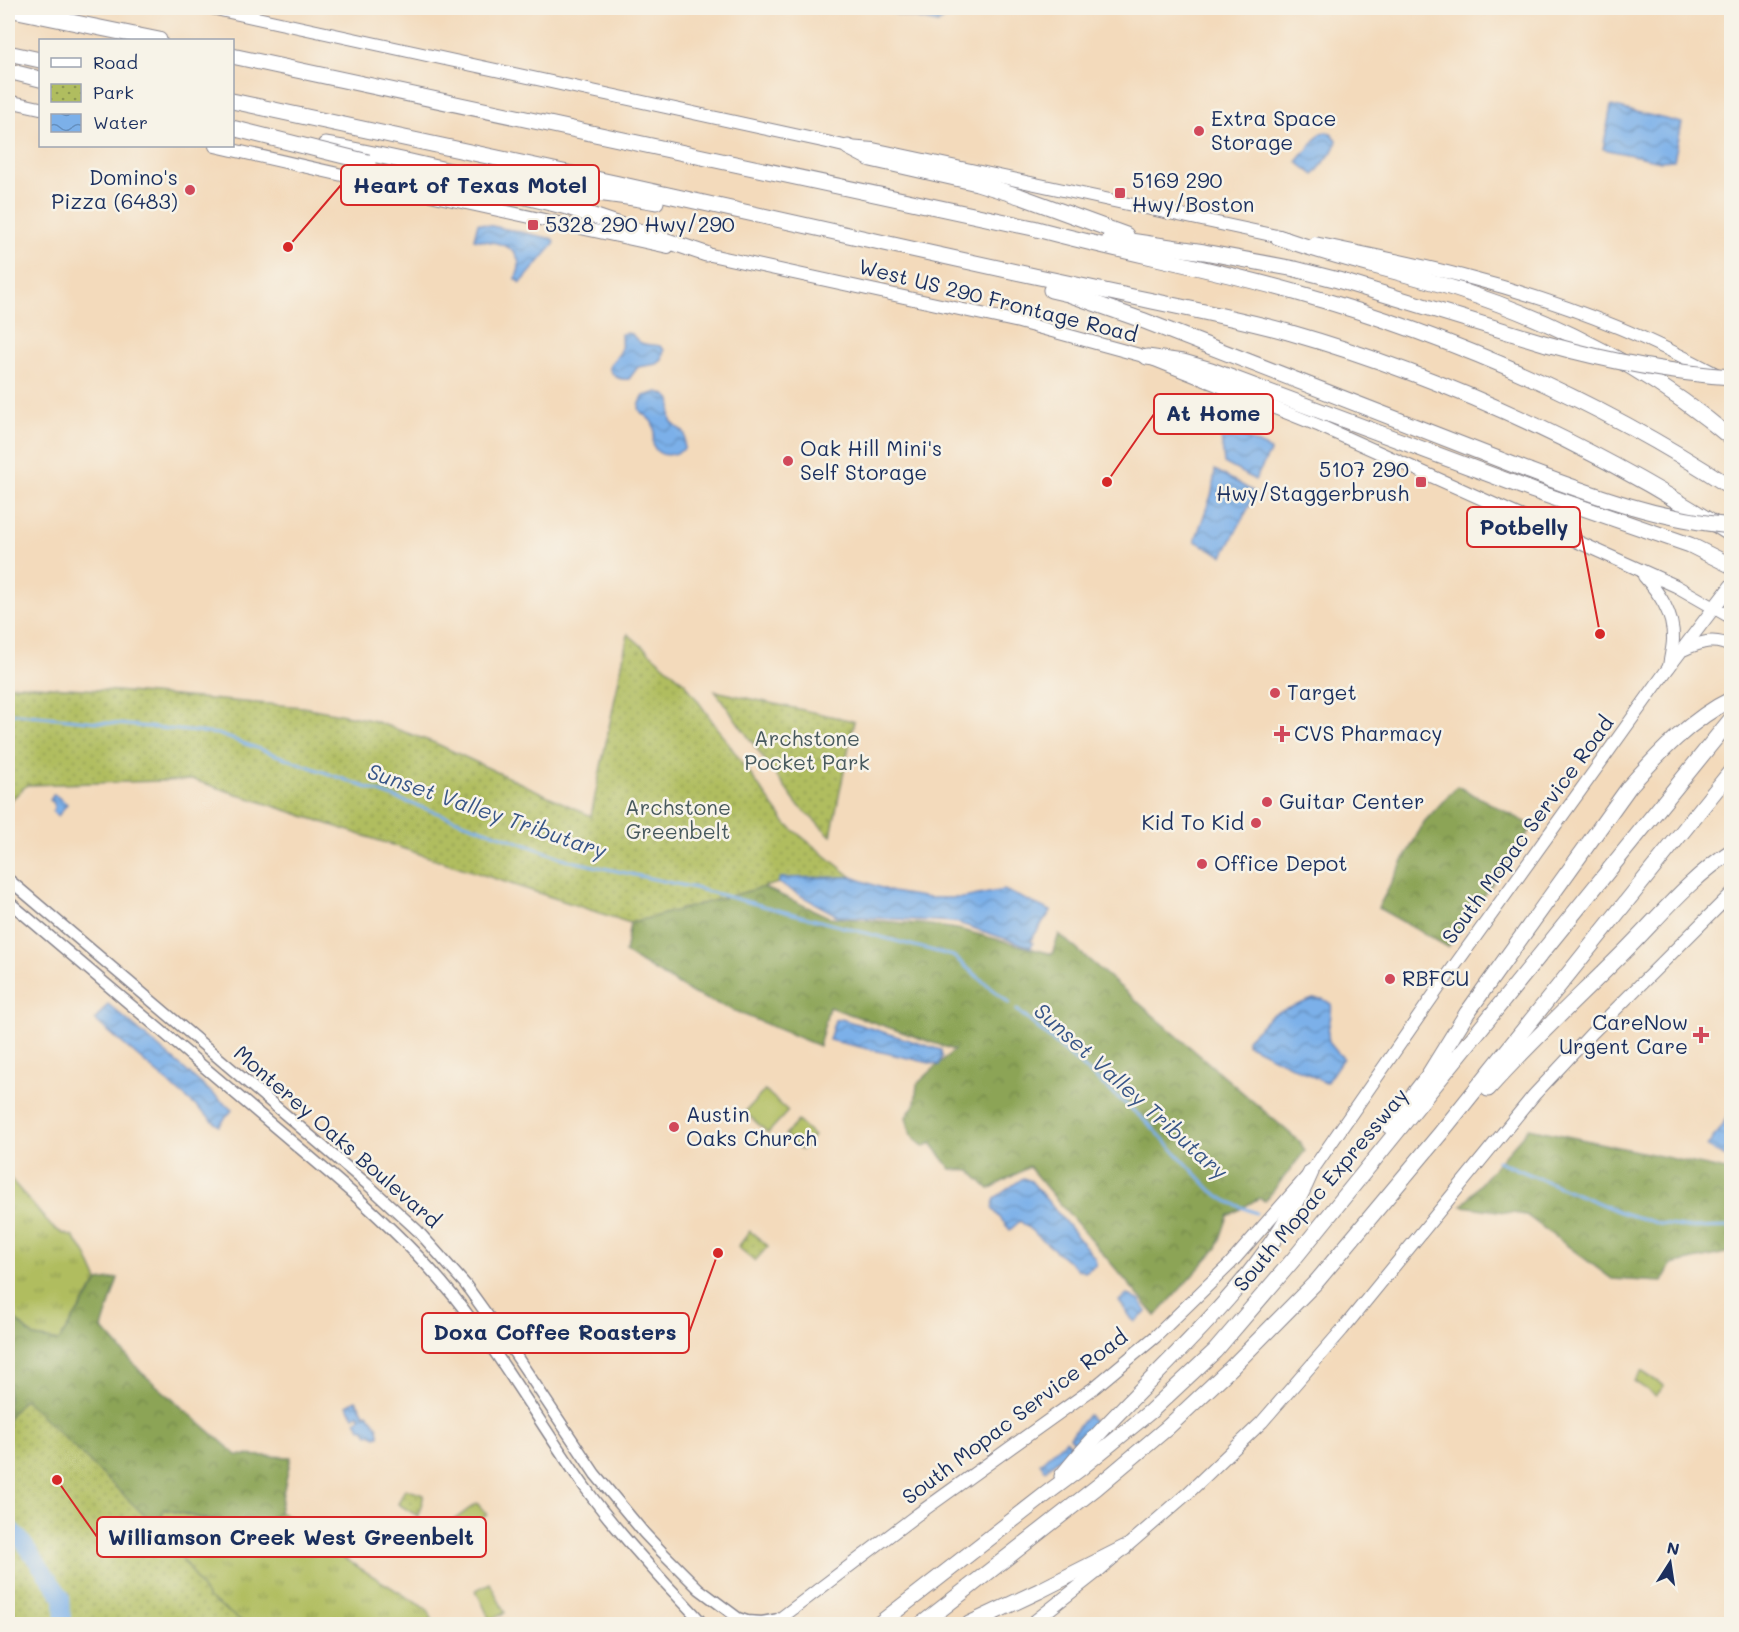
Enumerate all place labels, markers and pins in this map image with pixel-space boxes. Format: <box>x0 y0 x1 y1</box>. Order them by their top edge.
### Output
place label: Extra Space Storage <box>1211 104 1337 155</box>
marker: Extra Space Storage <box>1192 124 1206 138</box>
place label: Domino's Pizza (6483) <box>51 163 178 214</box>
callout: Heart of Texas Motel <box>341 165 599 205</box>
place label: 5169 290 Hwy/Boston <box>1132 166 1254 217</box>
marker: Domino's Pizza (6483) <box>183 183 197 197</box>
marker: 5169 290 Hwy/Boston <box>1113 186 1127 200</box>
place label: 5328 290 Hwy/290 <box>545 210 735 237</box>
marker: 5328 290 Hwy/290 <box>526 218 540 232</box>
callout: At Home <box>1154 394 1273 434</box>
place label: Oak Hill Mini's Self Storage <box>800 434 942 485</box>
marker: Oak Hill Mini's Self Storage <box>781 454 795 468</box>
place label: 5107 290 Hwy/Staggerbrush <box>1216 455 1409 506</box>
marker: 5107 290 Hwy/Staggerbrush <box>1414 475 1428 489</box>
callout: Potbelly <box>1467 507 1580 547</box>
place label: Target <box>1287 678 1357 705</box>
marker: Target <box>1268 686 1282 700</box>
place label: CVS Pharmacy <box>1294 719 1442 746</box>
marker: CVS Pharmacy <box>1275 727 1289 741</box>
place label: Guitar Center <box>1279 787 1424 814</box>
marker: Guitar Center <box>1260 795 1274 809</box>
place label: Kid To Kid <box>1141 808 1244 835</box>
marker: Kid To Kid <box>1249 816 1263 830</box>
place label: Office Depot <box>1214 849 1348 876</box>
marker: Office Depot <box>1195 857 1209 871</box>
place label: RBFCU <box>1402 964 1469 991</box>
marker: RBFCU <box>1383 972 1397 986</box>
place label: CareNow Urgent Care <box>1559 1008 1688 1059</box>
marker: CareNow Urgent Care <box>1692 1026 1710 1044</box>
place label: Austin Oaks Church <box>686 1100 817 1151</box>
marker: Austin Oaks Church <box>667 1120 681 1134</box>
callout: Doxa Coffee Roasters <box>422 1313 689 1353</box>
callout: Williamson Creek West Greenbelt <box>97 1517 486 1557</box>

